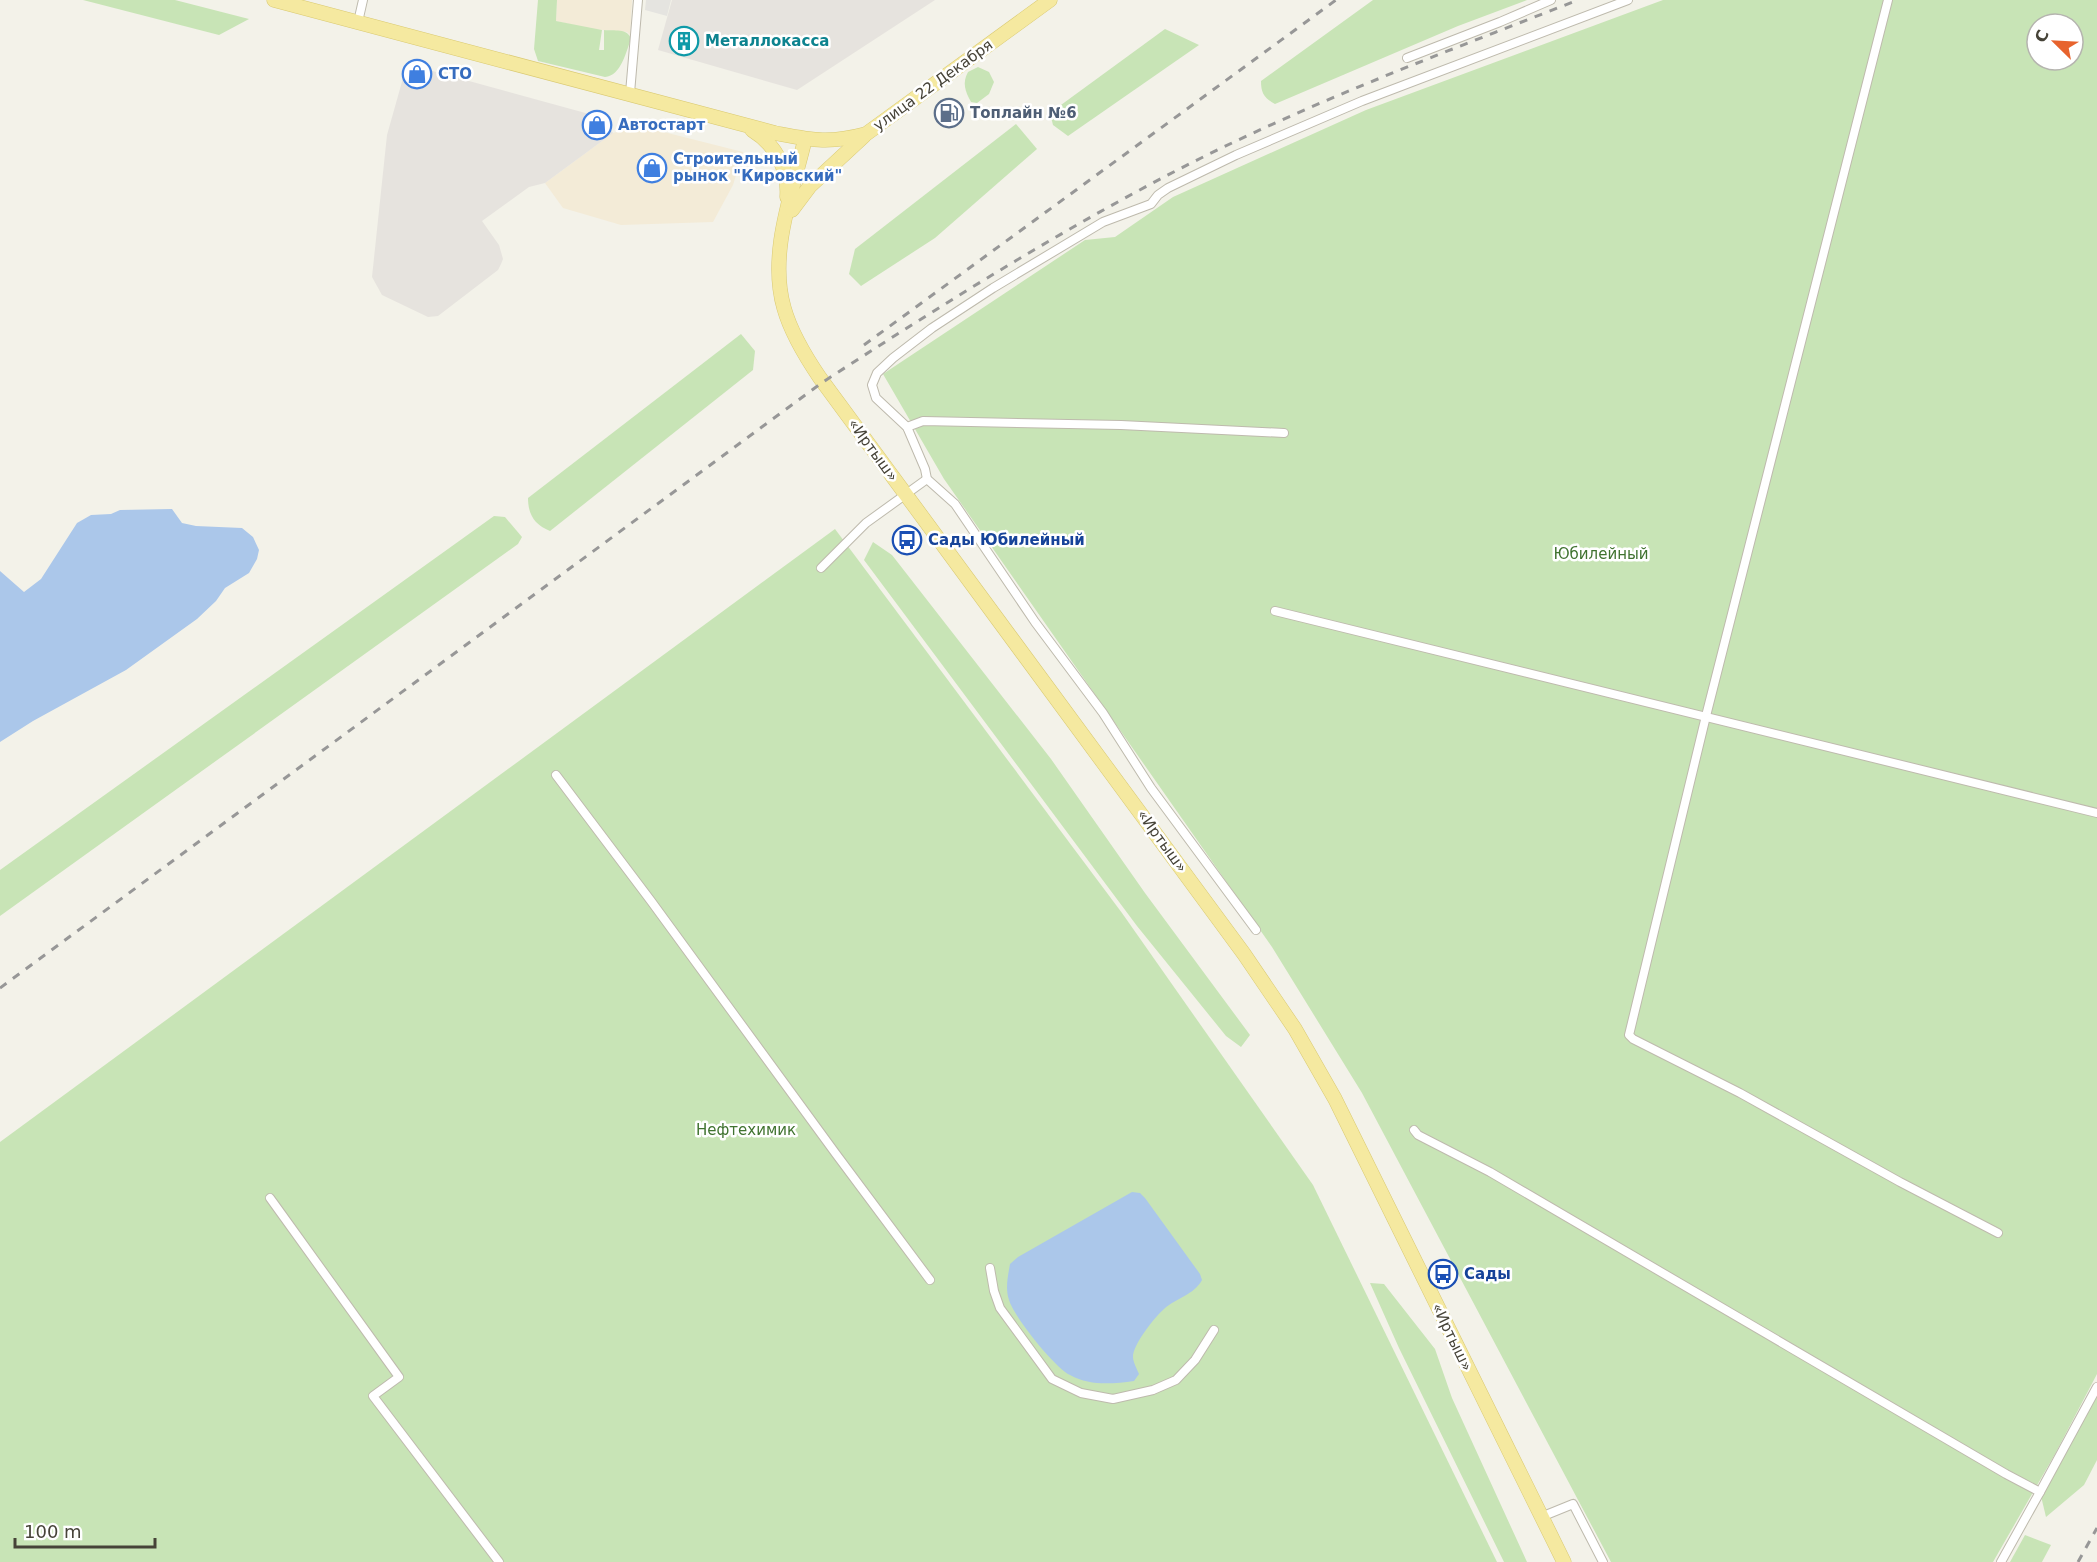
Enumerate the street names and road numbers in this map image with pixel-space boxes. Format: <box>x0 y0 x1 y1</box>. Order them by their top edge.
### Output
street label: улица 22 Декабря <box>870 36 996 134</box>
street label: «Иртыш» <box>844 415 902 485</box>
street label: «Иртыш» <box>1133 806 1191 876</box>
street label: «Иртыш» <box>1428 1300 1476 1374</box>

